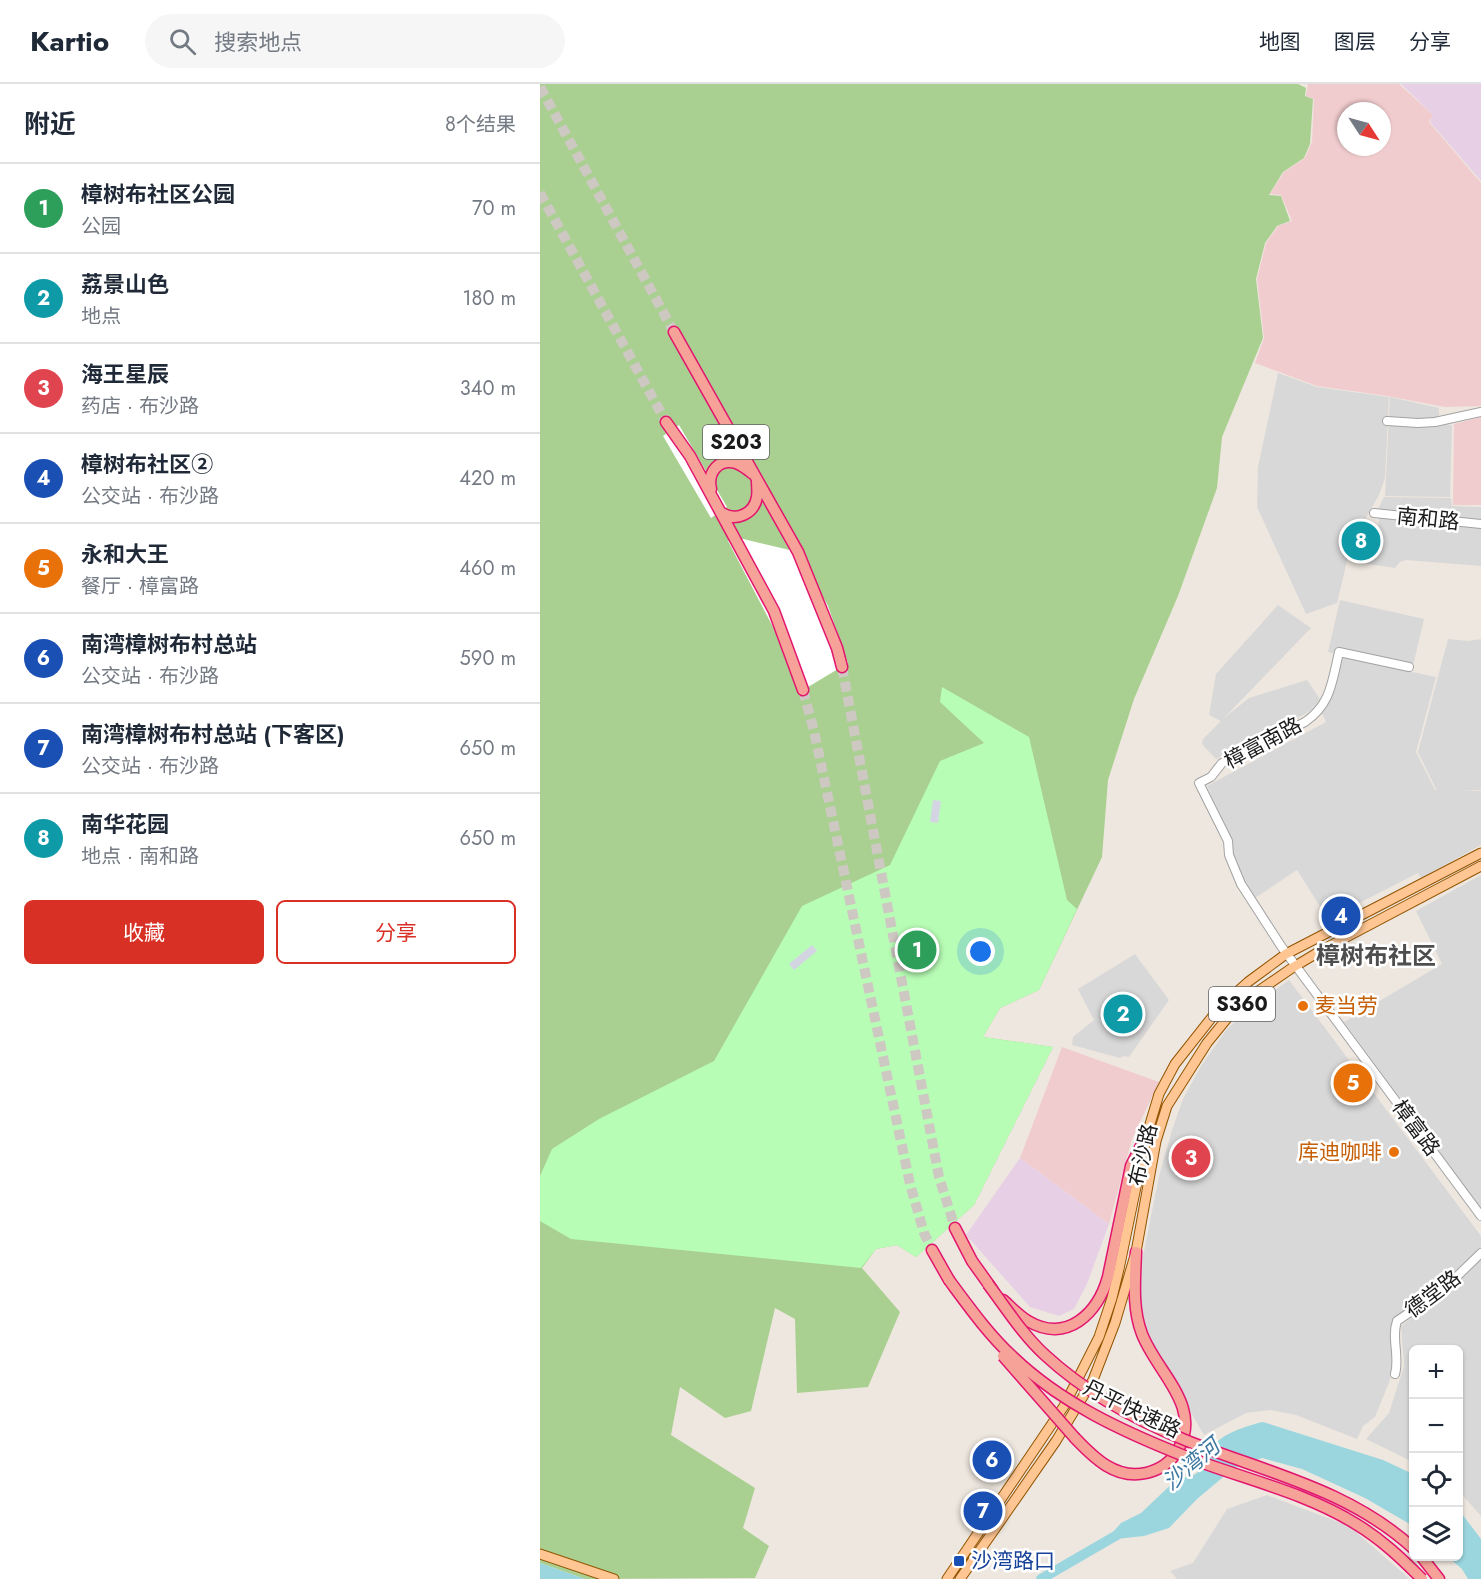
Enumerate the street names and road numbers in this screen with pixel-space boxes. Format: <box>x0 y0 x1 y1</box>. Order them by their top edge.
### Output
road number: S203 <box>703 425 769 459</box>
street label: 南和路 <box>1395 501 1461 537</box>
street label: 樟富南路 <box>1219 710 1307 776</box>
road number: S360 <box>1209 987 1275 1021</box>
street label: 樟富路 <box>1385 1094 1447 1162</box>
street label: 布沙路 <box>1121 1121 1165 1189</box>
street label: 德堂路 <box>1399 1263 1467 1325</box>
street label: 丹平快速路 <box>1078 1373 1186 1445</box>

